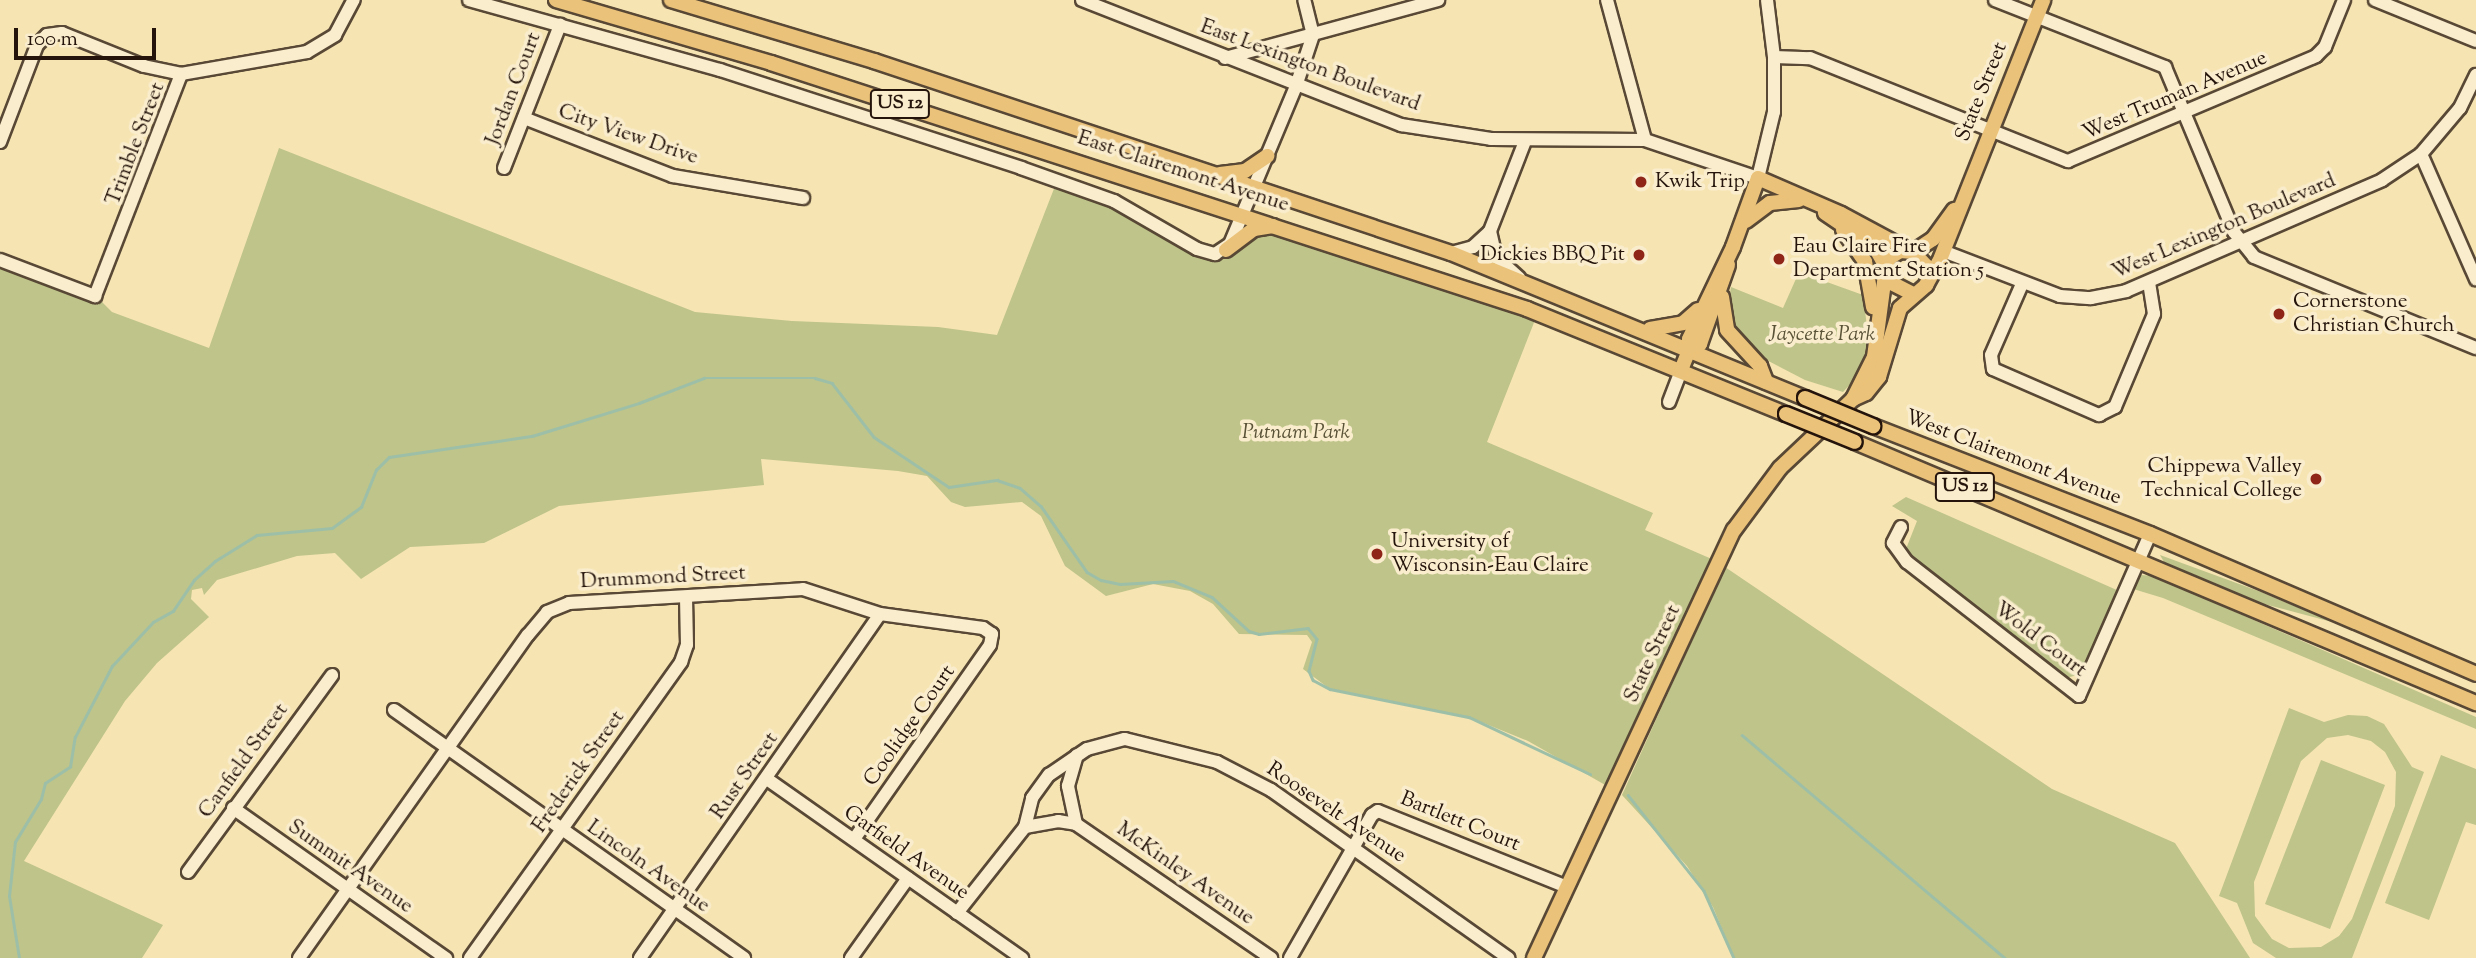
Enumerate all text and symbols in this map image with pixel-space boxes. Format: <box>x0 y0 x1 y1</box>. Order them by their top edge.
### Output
scale bar <box>18 14 159 58</box>
street label: East Lexington Boulevard <box>1197 14 1423 118</box>
text: 100 m <box>27 25 78 55</box>
street label: Jordan Court <box>481 29 547 149</box>
street label: State Street <box>1951 39 2013 145</box>
street label: West Truman Avenue <box>2079 46 2271 146</box>
street label: Trimble Street <box>101 79 171 209</box>
road number: US 12 <box>869 88 932 120</box>
street label: City View Drive <box>555 99 701 171</box>
street label: East Clairemont Avenue <box>1074 126 1292 218</box>
street label: West Lexington Boulevard <box>2108 168 2340 286</box>
place label: Kwik Trip <box>1655 169 1745 195</box>
marker: Kwik Trip <box>1633 174 1649 190</box>
place label: Eau Claire Fire Department Station 5 <box>1793 234 1984 284</box>
place label: Dickies BBQ Pit <box>1480 242 1625 268</box>
marker: Dickies BBQ Pit <box>1631 247 1647 263</box>
marker: Eau Claire Fire Department Station 5 <box>1771 251 1787 267</box>
place label: Cornerstone Christian Church <box>2293 289 2455 339</box>
marker: Cornerstone Christian Church <box>2271 306 2287 322</box>
park label: Jaycette Park <box>1769 322 1875 348</box>
street label: West Clairemont Avenue <box>1901 405 2125 511</box>
park label: Putnam Park <box>1242 420 1350 446</box>
place label: Chippewa Valley Technical College <box>2141 454 2302 504</box>
marker: Chippewa Valley Technical College <box>2308 471 2324 487</box>
road number: US 12 <box>1934 472 1996 502</box>
place label: University of Wisconsin-Eau Claire <box>1391 529 1589 579</box>
marker: University of Wisconsin-Eau Claire <box>1369 546 1385 562</box>
street label: Drummond Street <box>580 561 746 595</box>
street label: Wold Court <box>1989 597 2091 683</box>
street label: State Street <box>1619 601 1687 707</box>
street label: Coolidge Court <box>859 661 961 791</box>
street label: Canfield Street <box>194 699 294 823</box>
street label: Frederick Street <box>527 706 631 838</box>
street label: Rust Street <box>706 728 784 824</box>
street label: Roosevelt Avenue <box>1262 757 1410 869</box>
street label: Bartlett Court <box>1396 787 1524 857</box>
street label: Garfield Avenue <box>838 800 974 906</box>
street label: Summit Avenue <box>283 815 417 919</box>
street label: Lincoln Avenue <box>582 815 714 919</box>
street label: McKinley Avenue <box>1111 817 1259 931</box>

